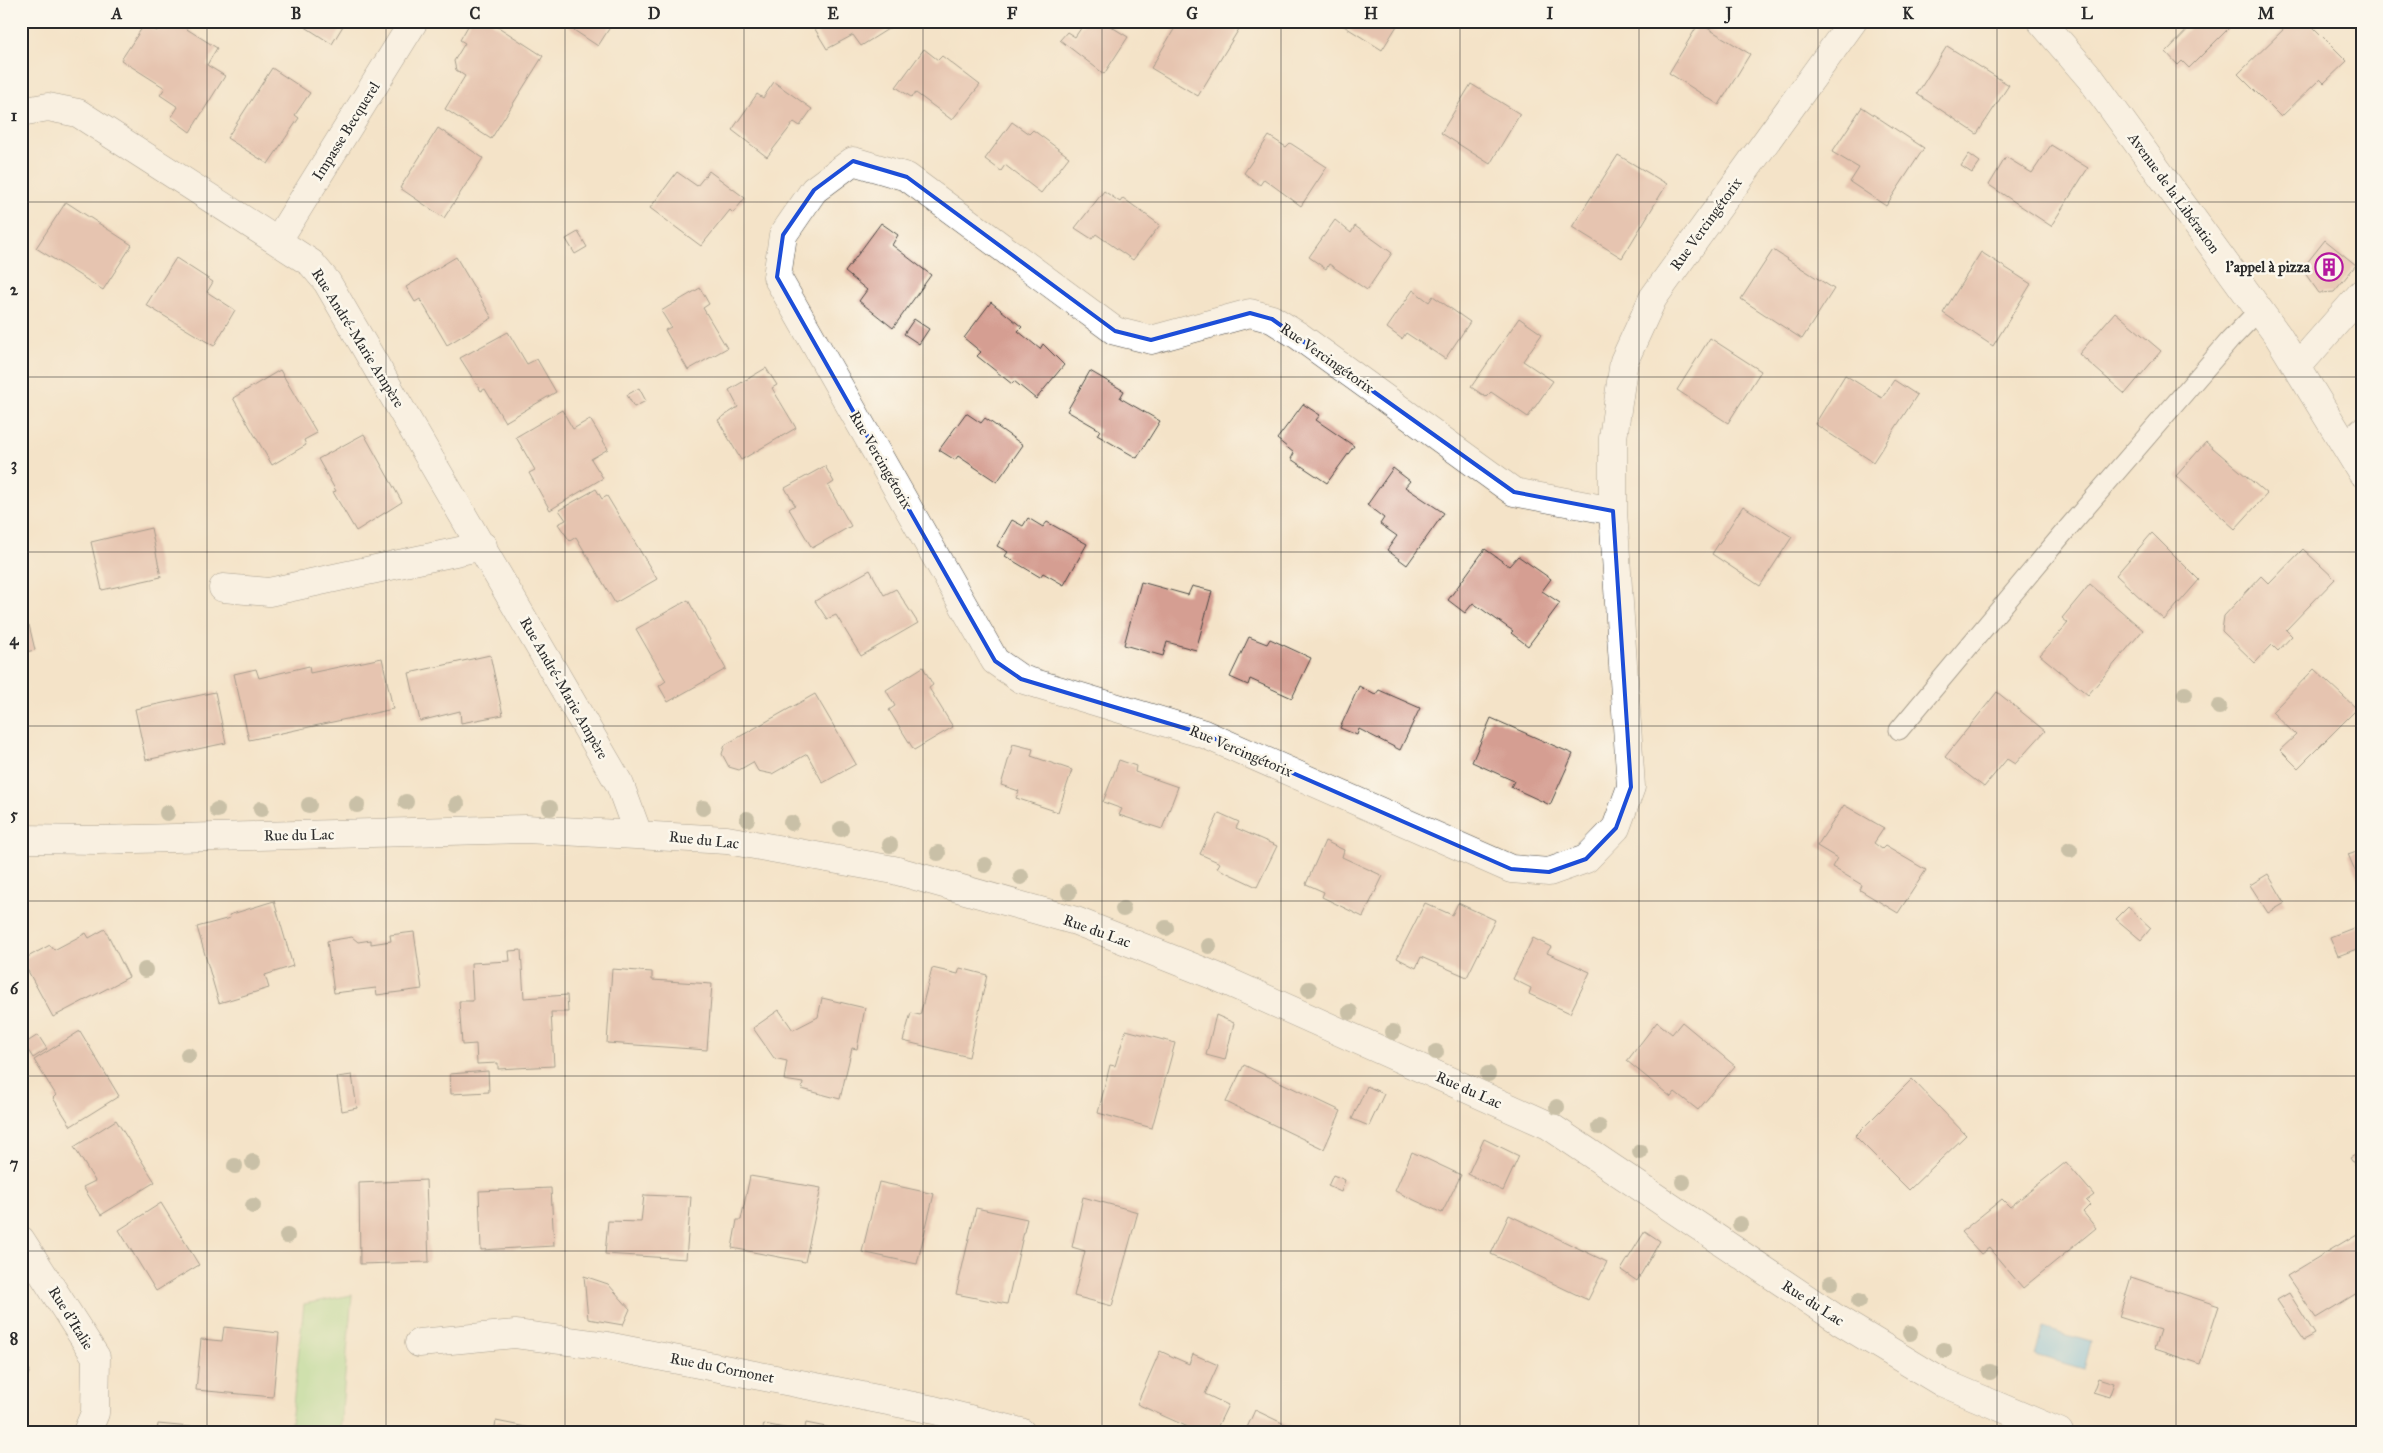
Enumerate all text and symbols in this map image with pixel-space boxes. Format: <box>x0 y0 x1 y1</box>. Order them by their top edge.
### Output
text: A <box>111 4 123 23</box>
text: B <box>291 4 301 23</box>
text: C <box>470 4 481 23</box>
text: D <box>648 4 661 23</box>
text: E <box>827 4 839 23</box>
text: F <box>1007 4 1018 23</box>
text: G <box>1186 4 1198 23</box>
text: H <box>1364 4 1378 23</box>
text: I <box>1547 4 1554 23</box>
text: J <box>1724 4 1733 24</box>
text: K <box>1902 4 1914 23</box>
text: L <box>2081 4 2093 23</box>
text: M <box>2258 4 2275 23</box>
street label: Impasse Becquerel <box>308 78 385 184</box>
text: 1 <box>11 106 18 125</box>
street label: Avenue de la Libération <box>2124 128 2224 257</box>
street label: Rue Vercingétorix <box>1666 174 1746 274</box>
building icon: l'appel à pizza <box>2314 252 2344 282</box>
place label: l'appel à pizza <box>2225 258 2311 277</box>
street label: Rue André-Marie Ampère <box>308 265 408 411</box>
text: 2 <box>10 280 19 299</box>
street label: Rue Vercingétorix <box>1277 319 1378 397</box>
street label: Rue Vercingétorix <box>846 408 917 513</box>
text: 3 <box>11 455 17 475</box>
street label: Rue André-Marie Ampère <box>516 614 612 762</box>
text: 4 <box>10 630 20 650</box>
street label: Rue Vercingétorix <box>1187 721 1296 781</box>
text: 5 <box>10 805 18 824</box>
street label: Rue du Lac <box>264 825 334 845</box>
street label: Rue du Lac <box>668 827 740 853</box>
street label: Rue du Lac <box>1061 911 1133 951</box>
text: 6 <box>10 979 19 998</box>
street label: Rue du Lac <box>1433 1067 1505 1113</box>
text: 7 <box>10 1154 19 1173</box>
street label: Rue du Lac <box>1779 1276 1847 1330</box>
street label: Rue d'Italie <box>44 1283 98 1353</box>
text: 8 <box>10 1329 18 1348</box>
street label: Rue du Cornonet <box>668 1349 776 1387</box>

